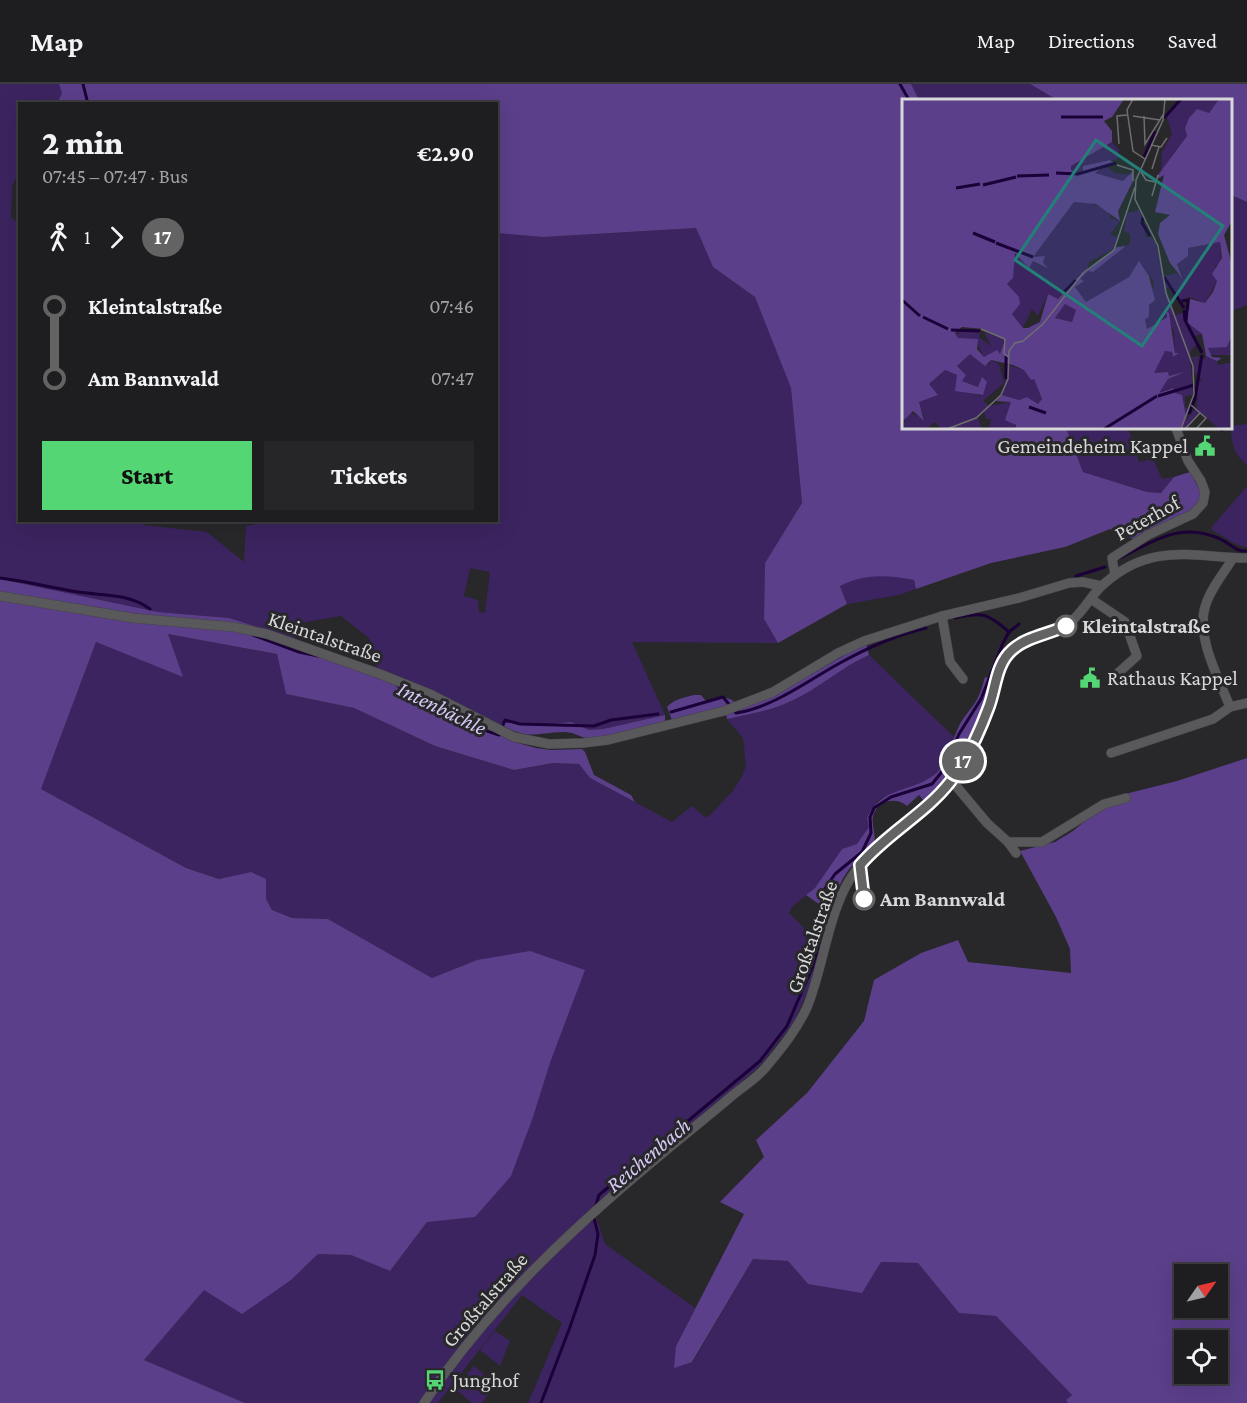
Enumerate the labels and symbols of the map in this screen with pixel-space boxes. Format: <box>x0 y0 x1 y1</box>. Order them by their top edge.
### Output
inset map <box>902 99 1232 429</box>
place label: Gemeindeheim Kappel <box>997 434 1188 458</box>
public building icon: Gemeindeheim Kappel <box>1193 434 1217 458</box>
street label: Peterhof <box>1110 490 1185 546</box>
street label: Kleintalstraße <box>265 606 385 668</box>
place label: Kleintalstraße <box>1082 614 1210 638</box>
marker: Kleintalstraße <box>1055 615 1077 637</box>
public building icon: Rathaus Kappel <box>1078 666 1102 690</box>
place label: Rathaus Kappel <box>1107 666 1238 690</box>
water label: Intenbächle <box>393 676 491 741</box>
line badge: 17 <box>936 742 990 780</box>
street label: Großtalstraße <box>782 878 842 996</box>
place label: Am Bannwald <box>879 887 1006 911</box>
marker: Am Bannwald <box>853 888 875 910</box>
water label: Reichenbach <box>601 1113 695 1197</box>
street label: Großtalstraße <box>437 1248 533 1352</box>
north arrow <box>1174 1264 1228 1318</box>
bus stop icon: Junghof <box>423 1368 447 1392</box>
place label: Junghof <box>450 1368 521 1392</box>

